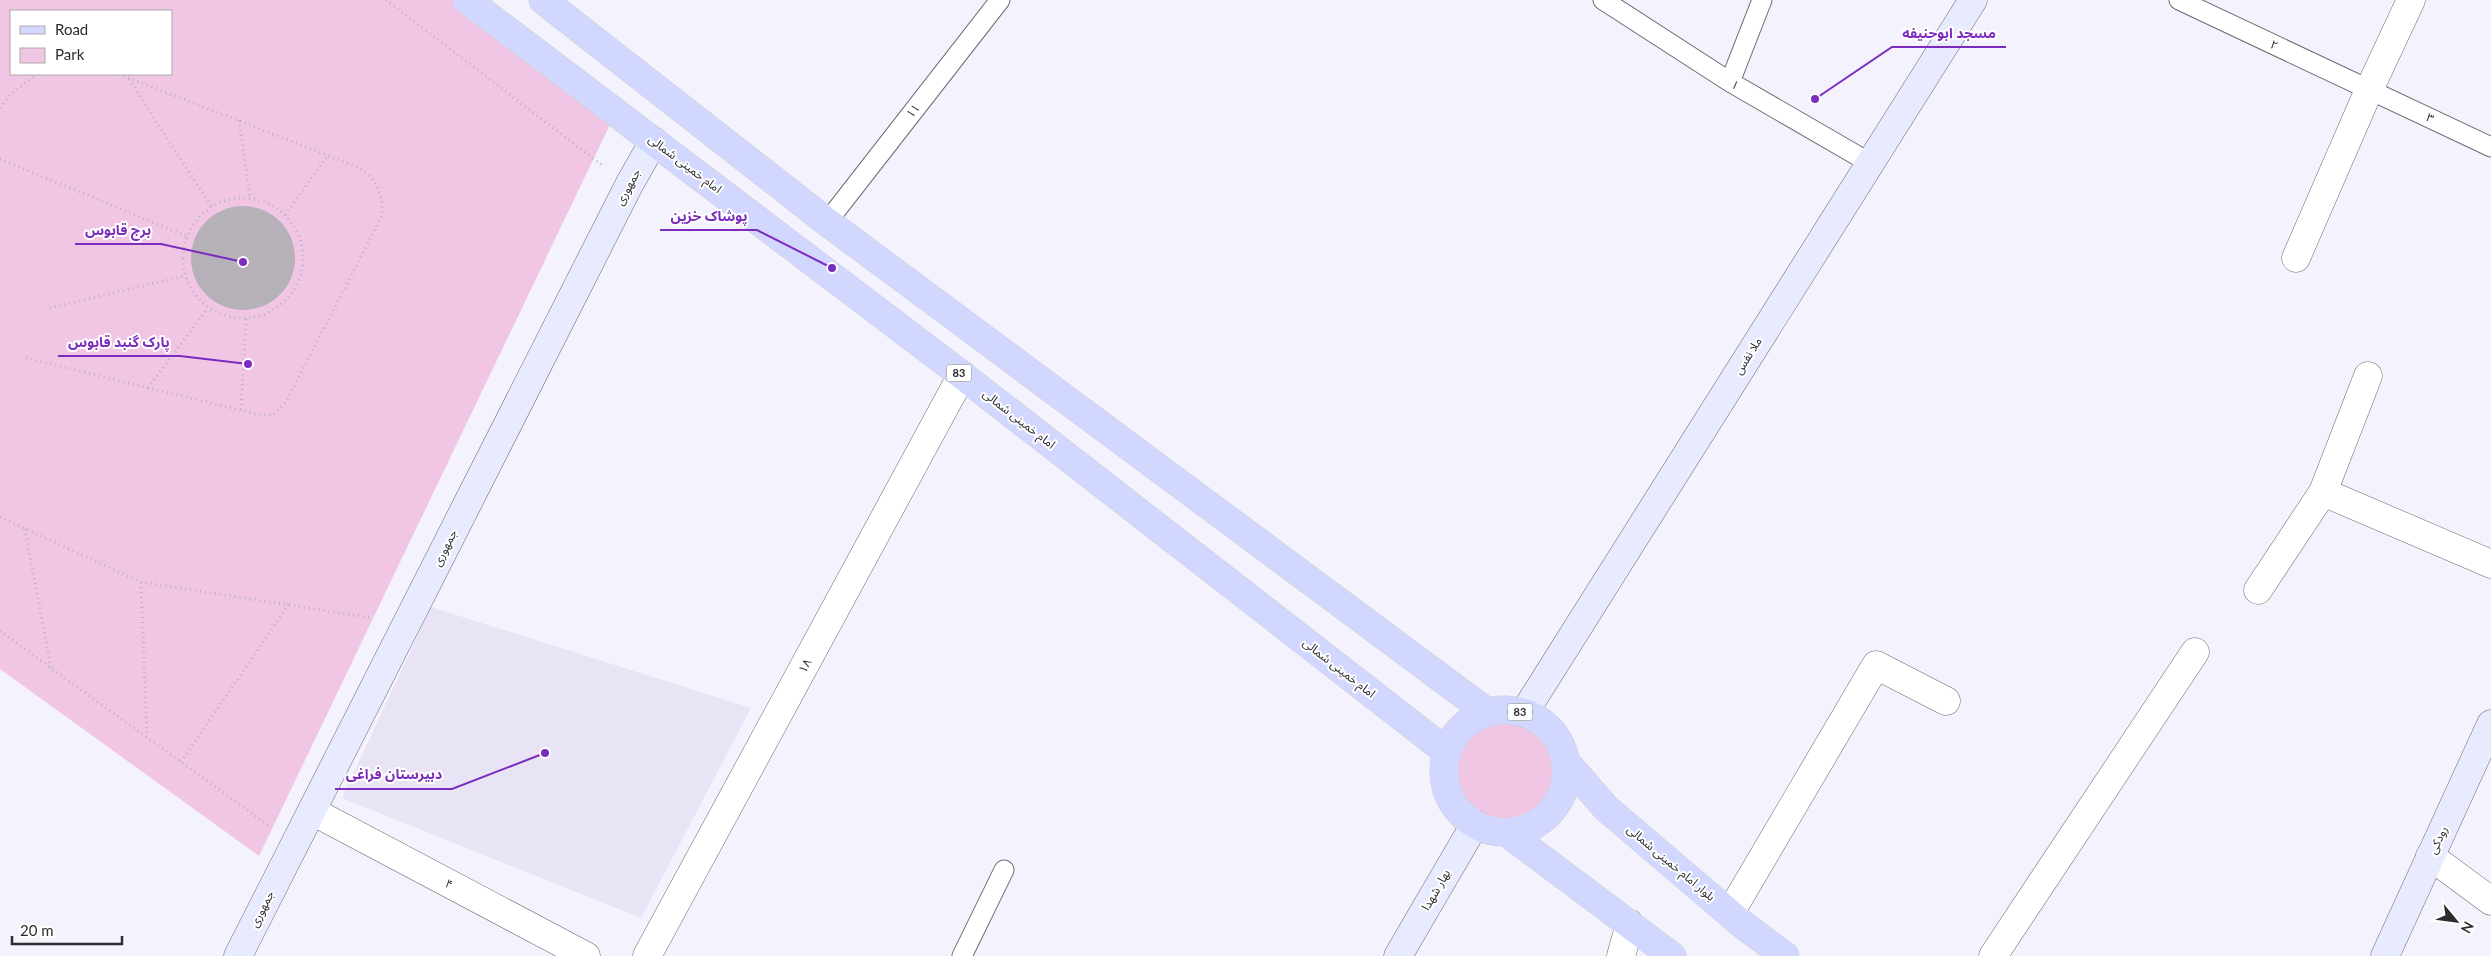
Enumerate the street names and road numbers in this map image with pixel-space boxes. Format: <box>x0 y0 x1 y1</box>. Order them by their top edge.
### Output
street label: ۲ <box>2268 36 2280 53</box>
street label: ۱ <box>1728 76 1742 93</box>
street label: ۱۱ <box>902 101 923 121</box>
street label: ۳ <box>2424 109 2437 126</box>
street label: امام خمینی شمالی <box>645 131 725 198</box>
street label: جمهوری <box>612 166 643 208</box>
street label: ملا نفس <box>1730 334 1765 377</box>
road number: 83 <box>946 364 972 382</box>
street label: امام خمینی شمالی <box>979 386 1059 453</box>
street label: جمهوری <box>429 527 460 569</box>
street label: امام خمینی شمالی <box>1299 635 1379 702</box>
street label: ۱۸ <box>795 656 814 675</box>
road number: 83 <box>1508 704 1532 720</box>
street label: بلوار امام خمینی شمالی <box>1623 821 1719 905</box>
street label: رودکی <box>2425 823 2451 856</box>
street label: بهار شهدا <box>1418 867 1453 913</box>
street label: ۴ <box>443 875 456 892</box>
street label: جمهوری <box>246 888 277 930</box>

